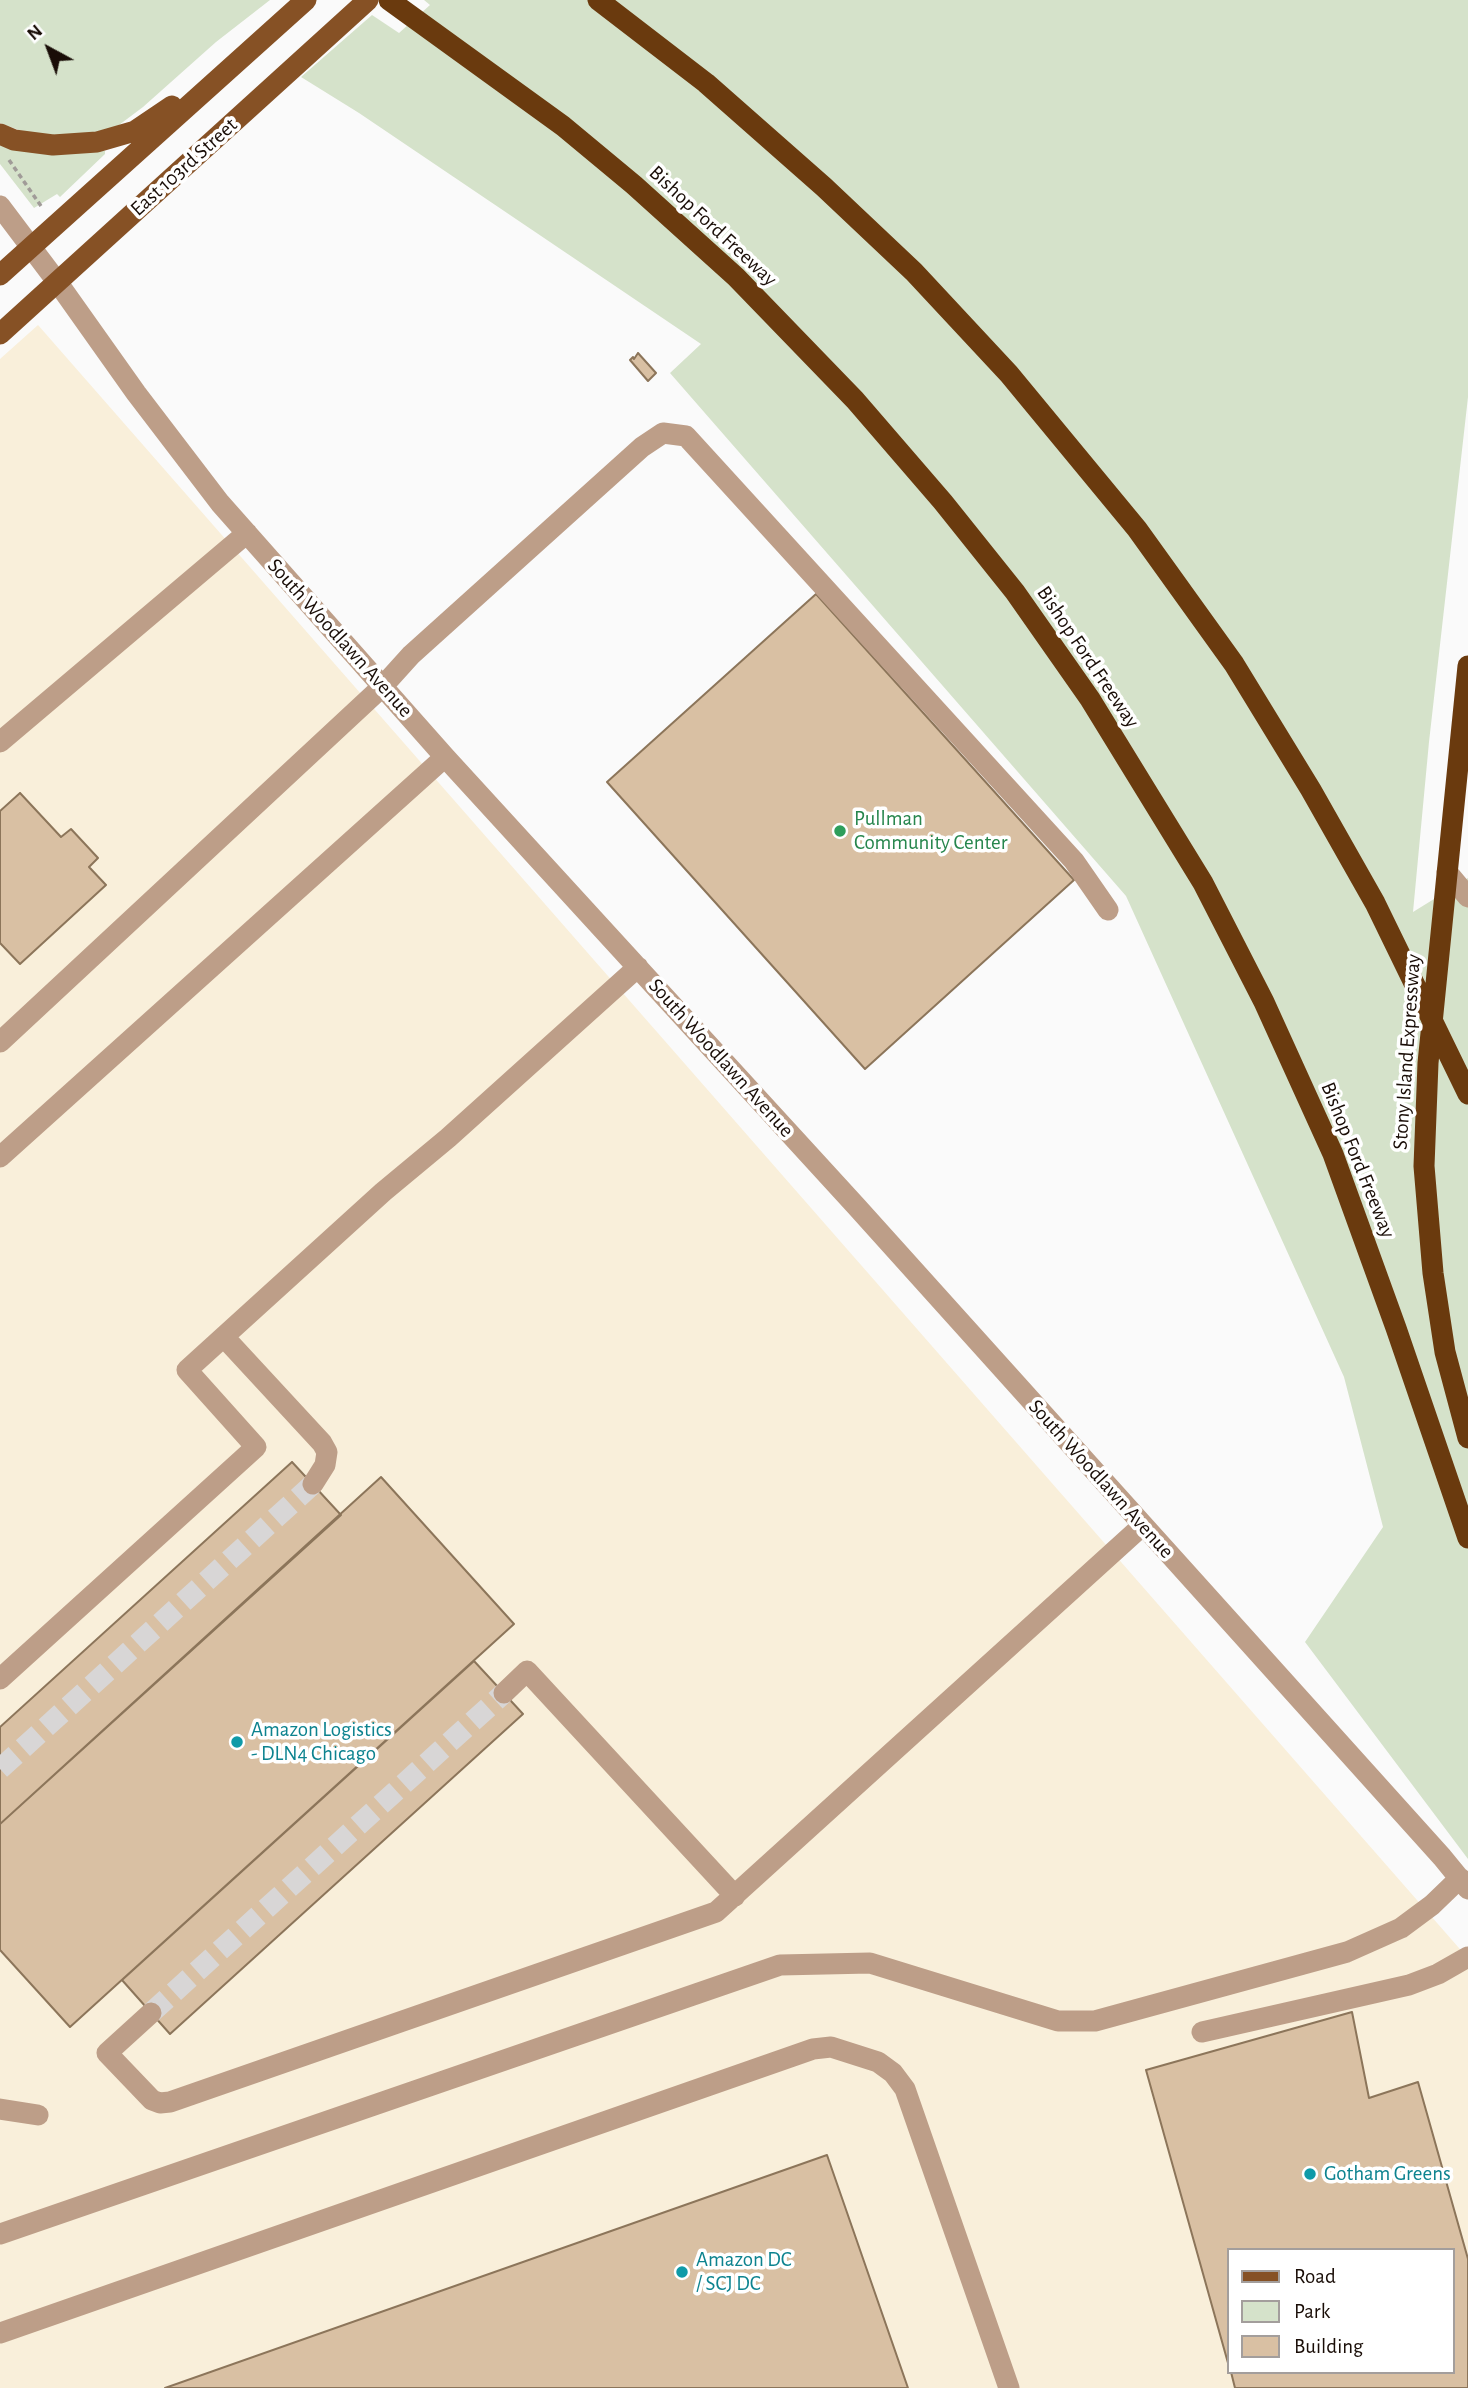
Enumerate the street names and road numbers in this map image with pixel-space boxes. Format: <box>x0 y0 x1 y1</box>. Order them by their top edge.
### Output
street label: East 103rd Street <box>125 113 243 221</box>
street label: Bishop Ford Freeway <box>644 160 782 292</box>
street label: South Woodlawn Avenue <box>262 553 418 723</box>
street label: Bishop Ford Freeway <box>1031 581 1145 733</box>
street label: Stony Island Expressway <box>1388 953 1426 1151</box>
street label: South Woodlawn Avenue <box>643 973 799 1143</box>
street label: Bishop Ford Freeway <box>1315 1078 1401 1242</box>
street label: South Woodlawn Avenue <box>1023 1394 1179 1564</box>

